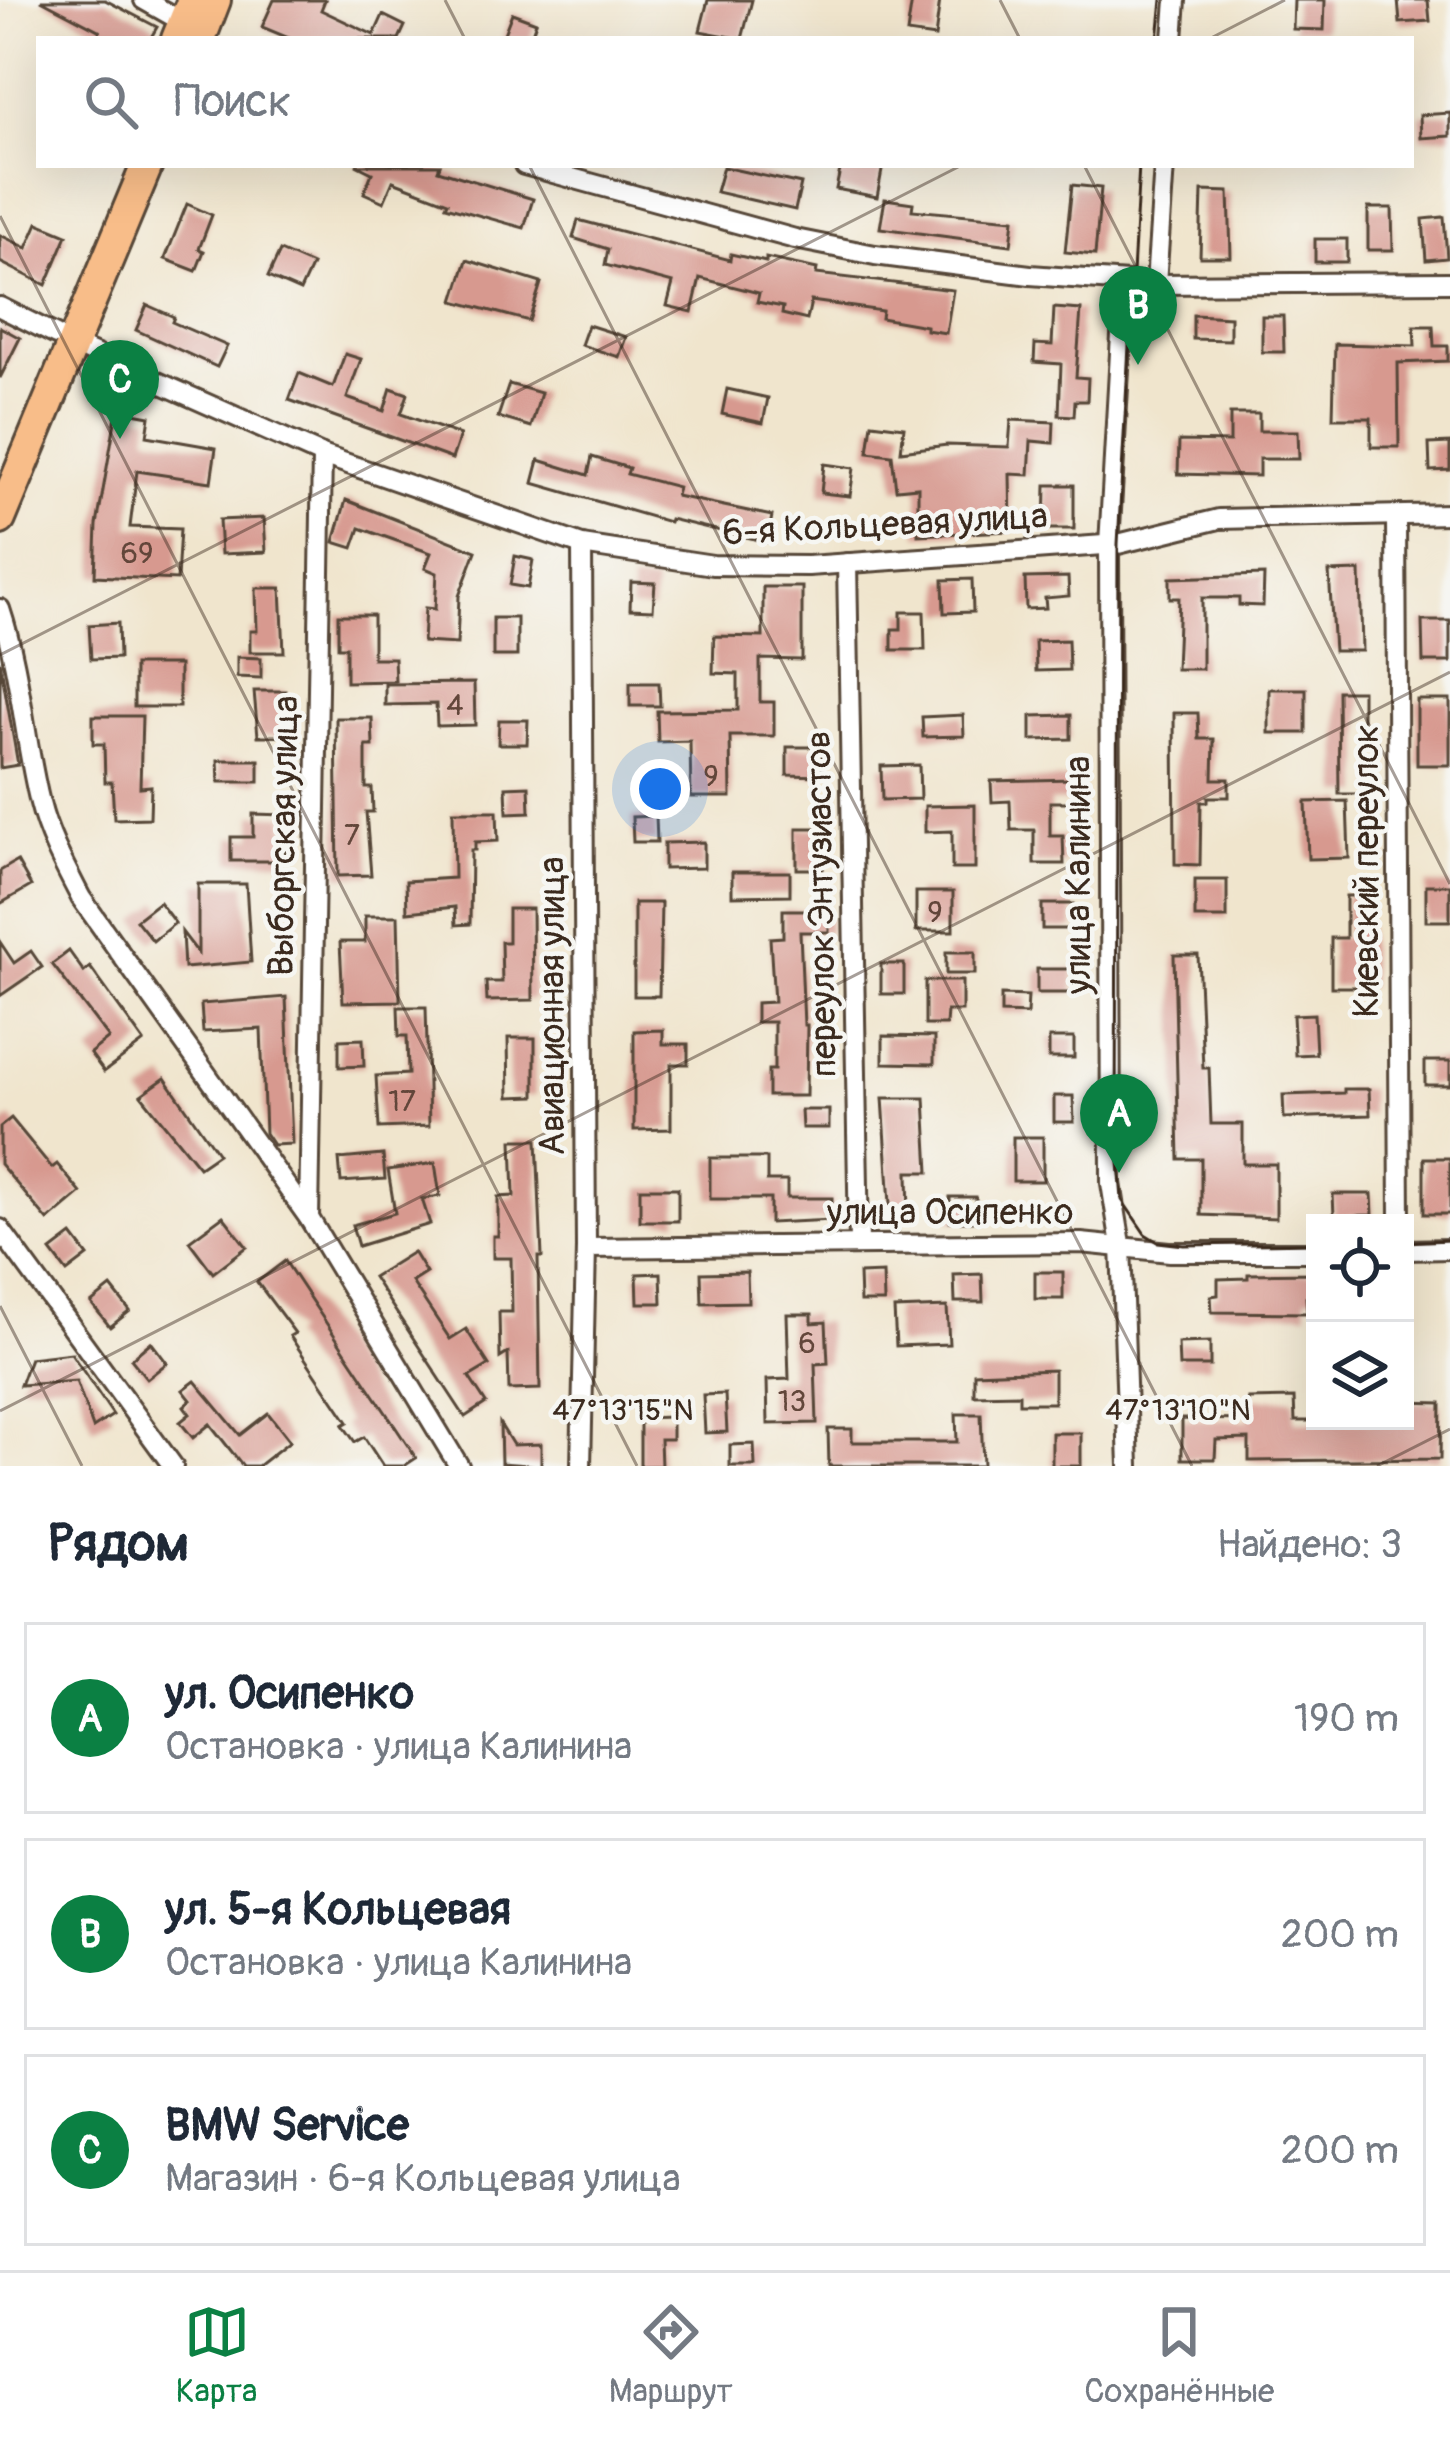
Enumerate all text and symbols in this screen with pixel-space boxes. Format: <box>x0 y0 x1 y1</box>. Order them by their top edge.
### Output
search box <box>36 36 1414 168</box>
icon: search <box>78 69 144 135</box>
text: Поиск <box>174 74 291 130</box>
pin: B <box>1099 266 1177 365</box>
pin: C <box>81 340 159 439</box>
street label: 6-я Кольцевая улица <box>721 494 1049 555</box>
house number: 69 <box>121 535 153 572</box>
house number: 4 <box>446 687 464 724</box>
street label: Выборгская улица <box>259 695 308 977</box>
street label: Киевский переулок <box>1344 724 1389 1018</box>
street label: переулок Энтузиастов <box>796 730 847 1078</box>
street label: улица Калинина <box>1056 756 1101 995</box>
house number: 9 <box>703 758 719 795</box>
your location <box>630 759 690 819</box>
house number: 7 <box>344 817 360 854</box>
street label: Авиационная улица <box>530 857 575 1155</box>
house number: 9 <box>927 894 943 931</box>
pin: A <box>1080 1074 1158 1173</box>
house number: 17 <box>388 1083 416 1120</box>
street label: улица Осипенко <box>826 1190 1073 1235</box>
map controls <box>1306 1214 1414 1430</box>
button: locate <box>1306 1214 1414 1322</box>
button: layers <box>1306 1322 1414 1430</box>
house number: 6 <box>798 1325 816 1362</box>
house number: 13 <box>778 1383 806 1420</box>
text: 47°13'15"N <box>552 1392 694 1429</box>
text: 47°13'10"N <box>1105 1392 1251 1429</box>
text: Рядом <box>48 1512 189 1576</box>
text: Найдено: 3 <box>1217 1520 1402 1569</box>
text: ул. Осипенко <box>165 1666 414 1722</box>
text: A <box>77 1694 103 1743</box>
text: 190 m <box>1294 1694 1399 1743</box>
text: Остановка · улица Калинина <box>165 1722 632 1771</box>
text: ул. 5-я Кольцевая <box>165 1882 511 1938</box>
text: B <box>79 1910 101 1959</box>
text: 200 m <box>1281 1910 1399 1959</box>
text: Остановка · улица Калинина <box>165 1938 632 1987</box>
text: BMW Service <box>165 2098 409 2154</box>
text: C <box>78 2126 102 2175</box>
text: 200 m <box>1281 2126 1399 2175</box>
text: Магазин · 6-я Кольцевая улица <box>165 2154 681 2203</box>
tab: Карта <box>176 2299 257 2412</box>
tab: Маршрут <box>609 2299 733 2412</box>
tab: Сохранённые <box>1084 2299 1274 2412</box>

